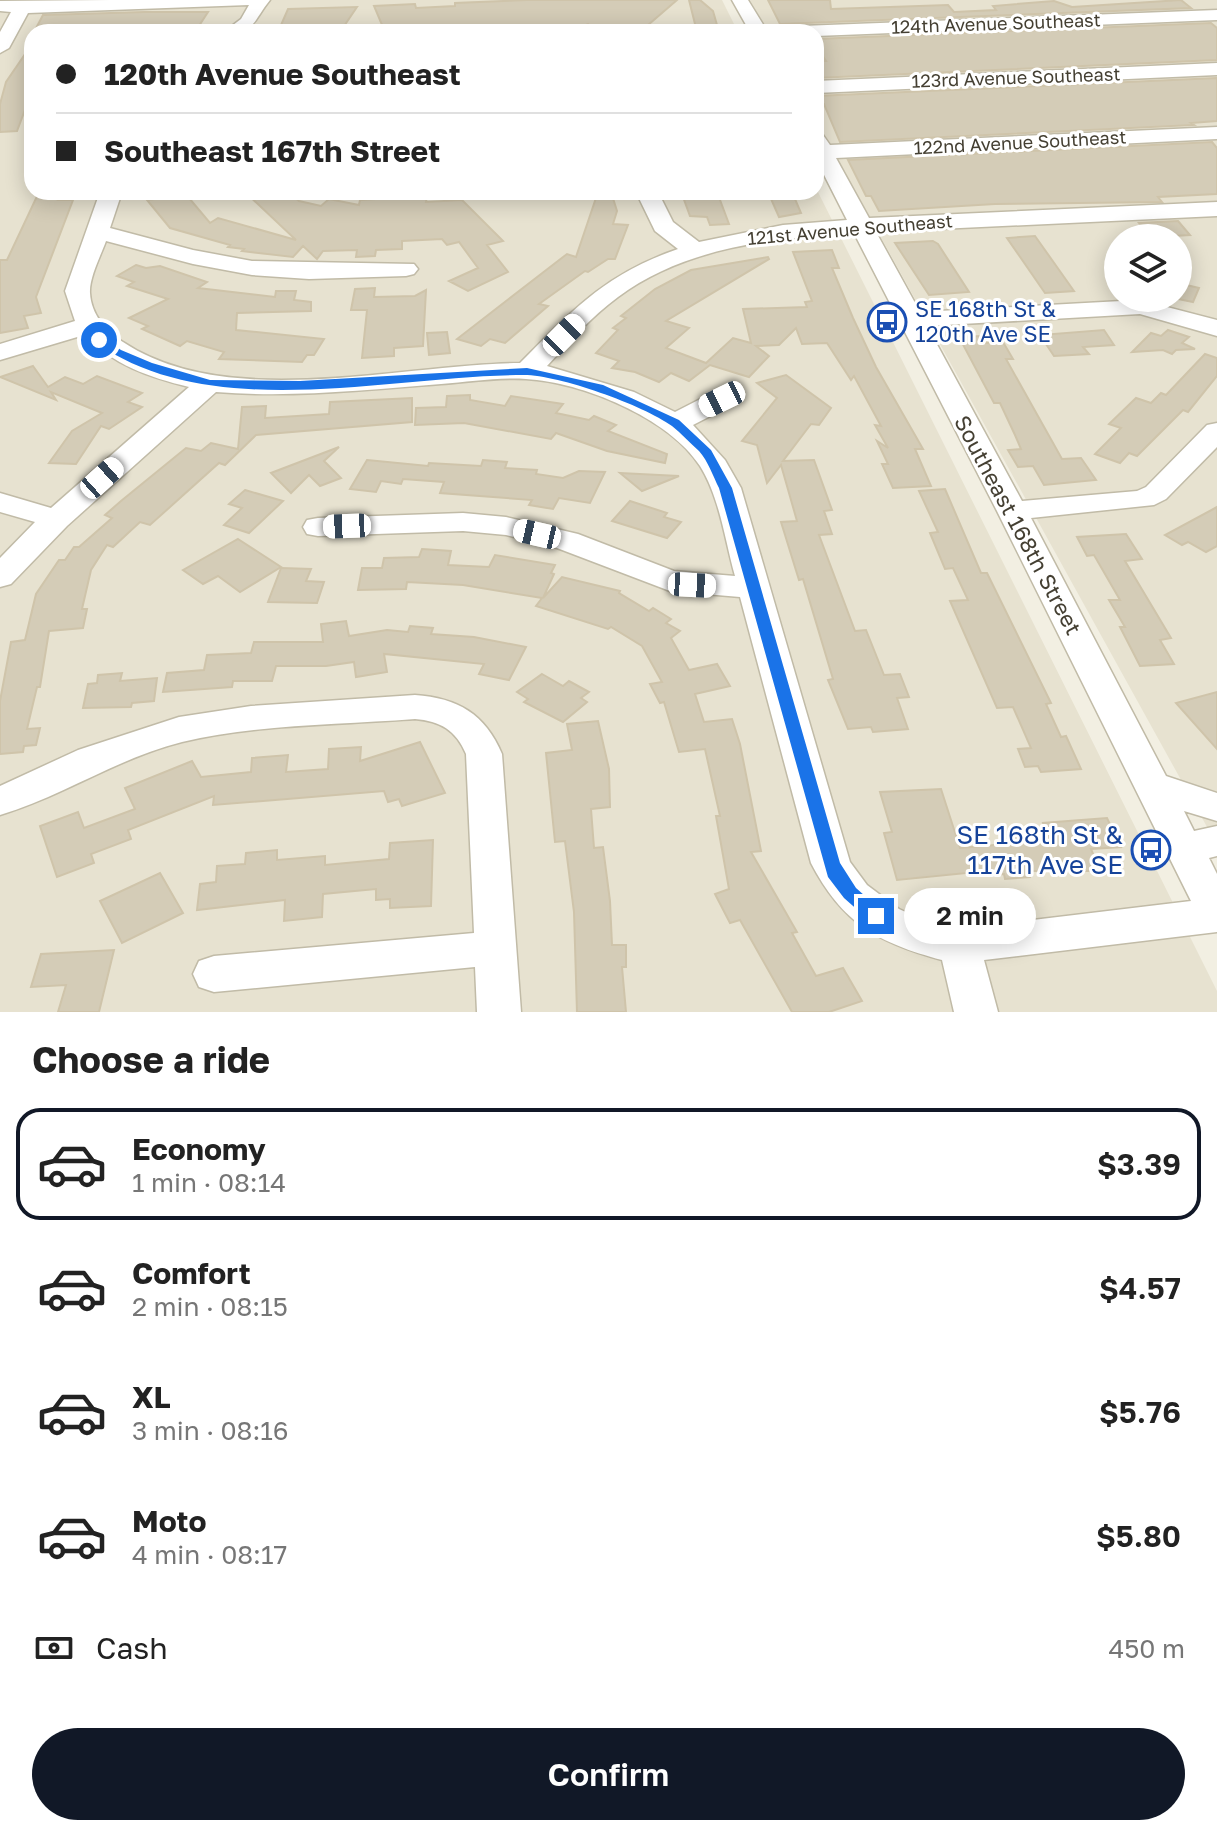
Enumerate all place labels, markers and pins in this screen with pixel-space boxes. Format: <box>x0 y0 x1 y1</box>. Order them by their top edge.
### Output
place label: SE 168th St & 120th Ave SE <box>915 295 1056 347</box>
bus stop icon: SE 168th St & 120th Ave SE <box>866 301 908 343</box>
place label: SE 168th St & 117th Ave SE <box>956 819 1124 880</box>
bus stop icon: SE 168th St & 117th Ave SE <box>1130 829 1172 871</box>

